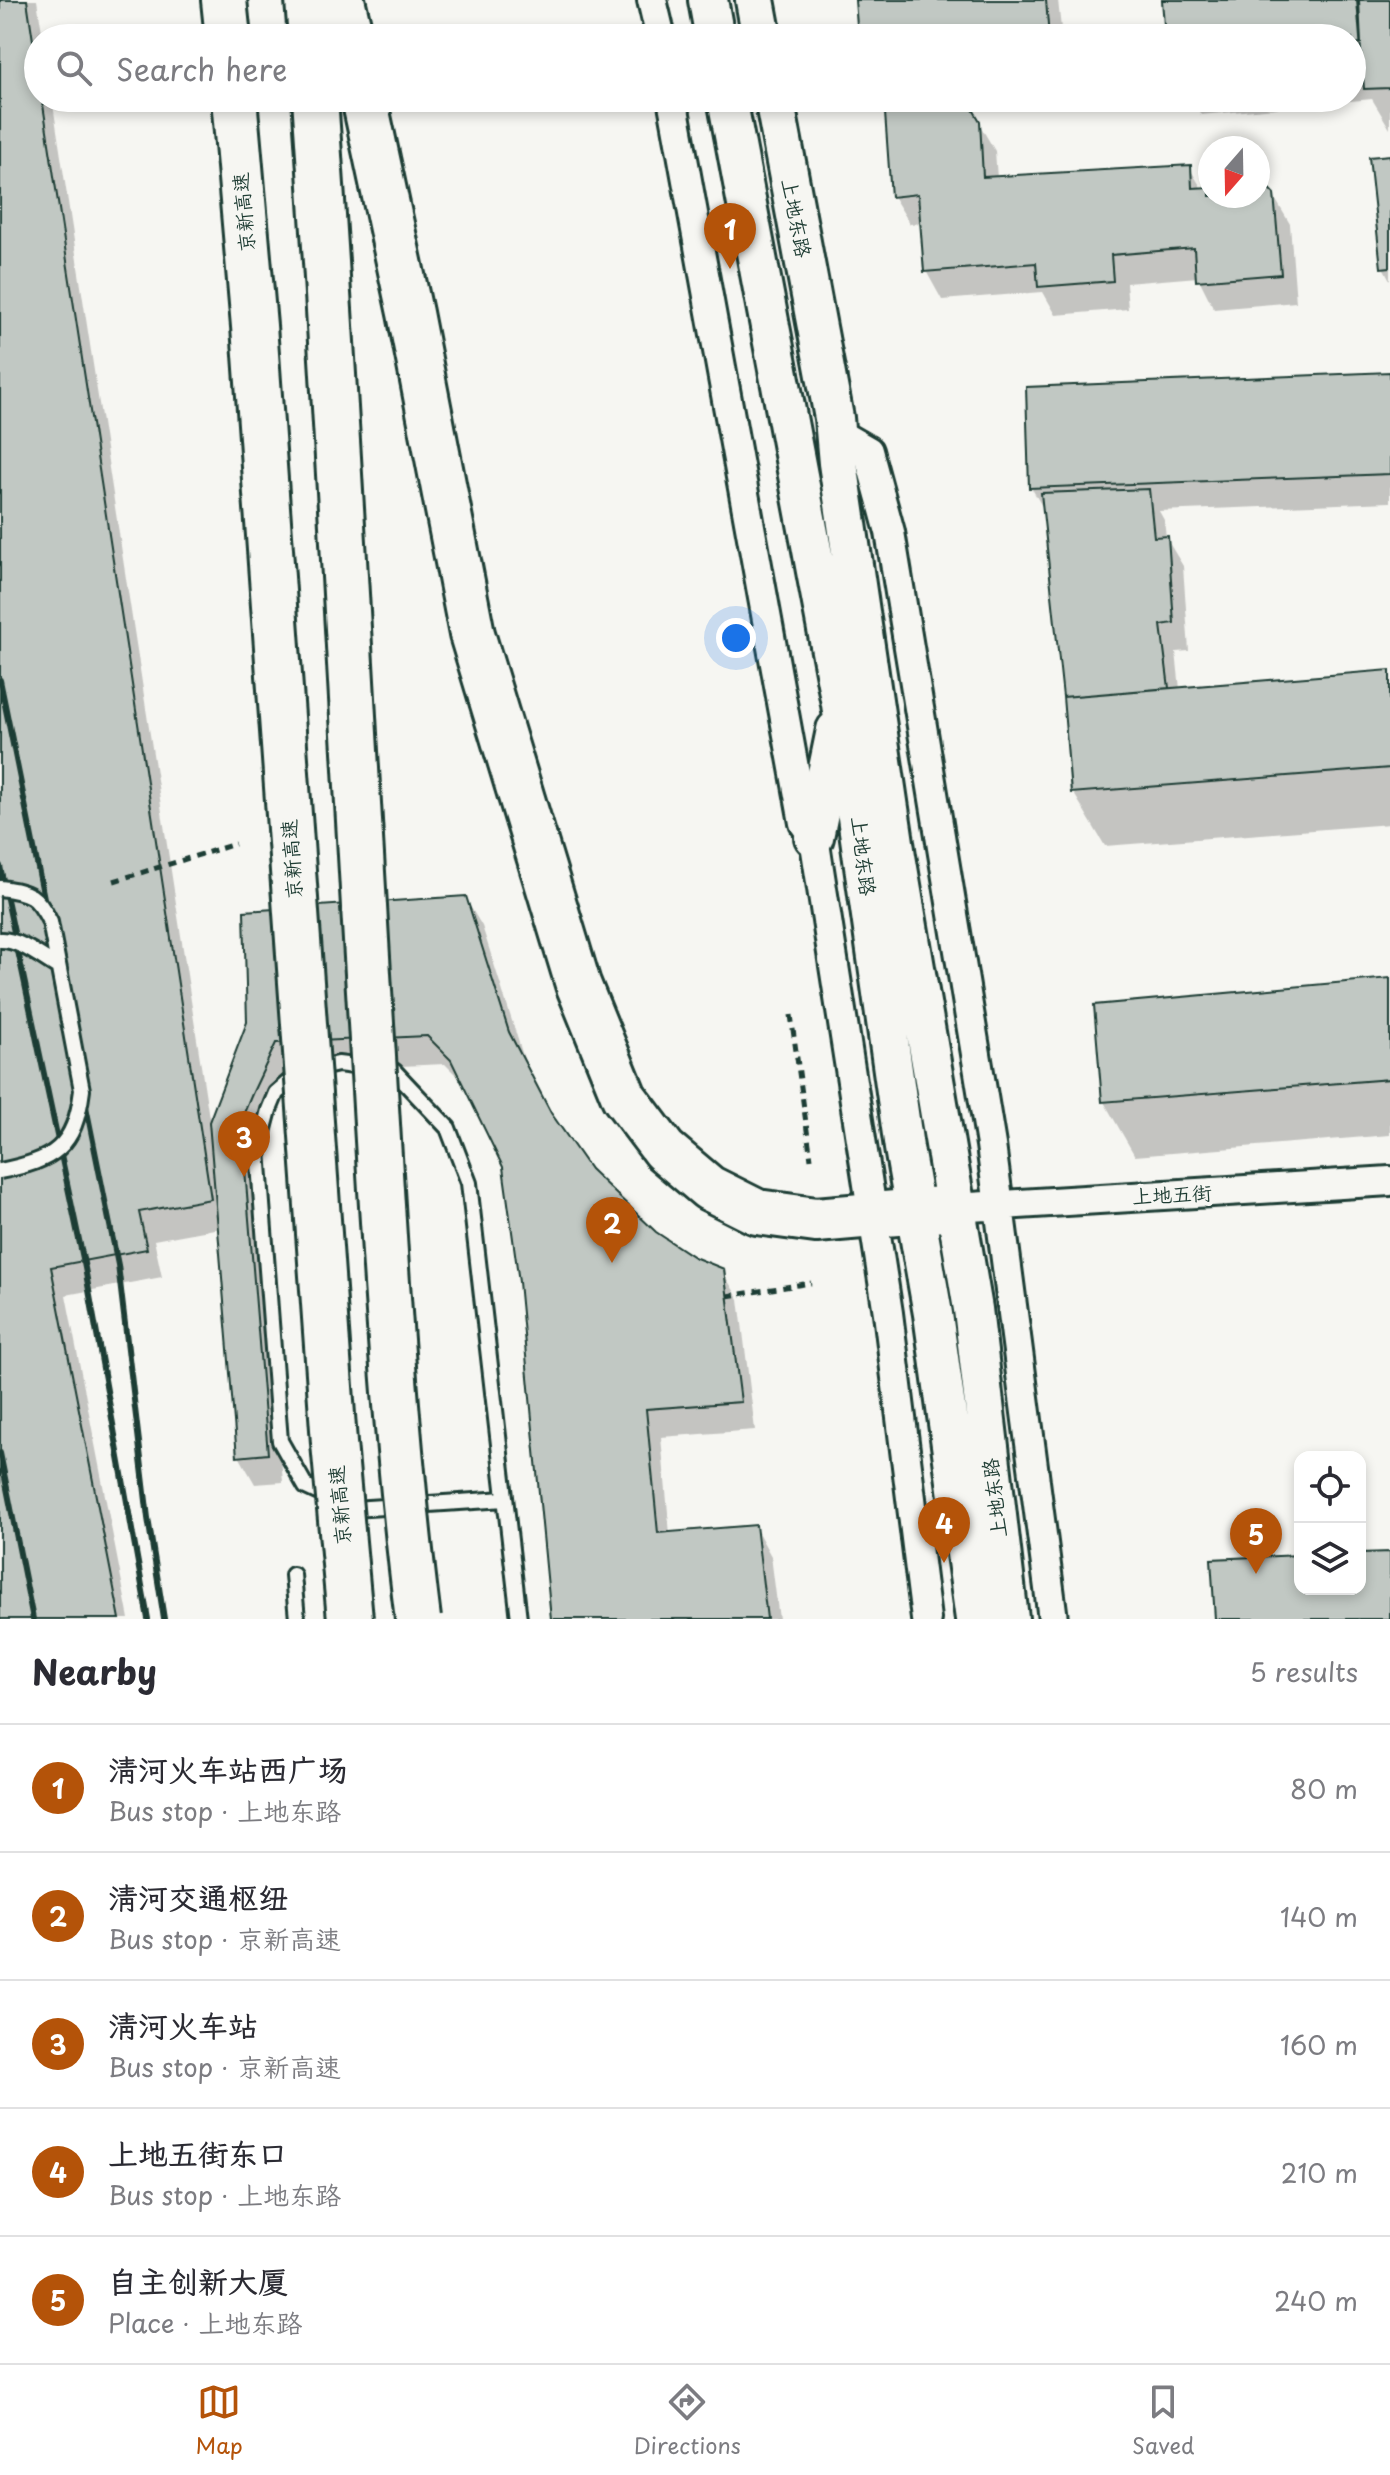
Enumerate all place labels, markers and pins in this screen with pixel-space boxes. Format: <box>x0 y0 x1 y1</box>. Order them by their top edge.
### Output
pin: 1 <box>704 203 756 269</box>
pin: 3 <box>218 1111 270 1177</box>
pin: 2 <box>586 1197 638 1263</box>
pin: 4 <box>918 1497 970 1563</box>
pin: 5 <box>1230 1508 1282 1574</box>

